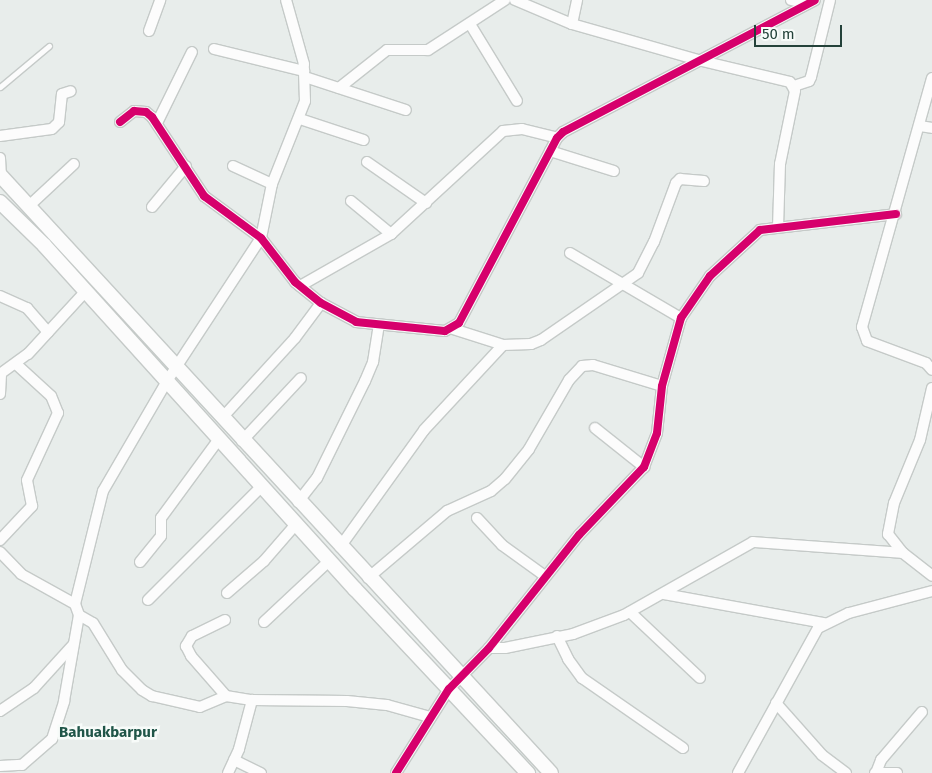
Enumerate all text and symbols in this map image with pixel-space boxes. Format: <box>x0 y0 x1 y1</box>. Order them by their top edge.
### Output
scale bar <box>757 15 844 47</box>
text: 50 m <box>762 25 795 43</box>
district label: Bahuakbarpur <box>59 724 157 742</box>

